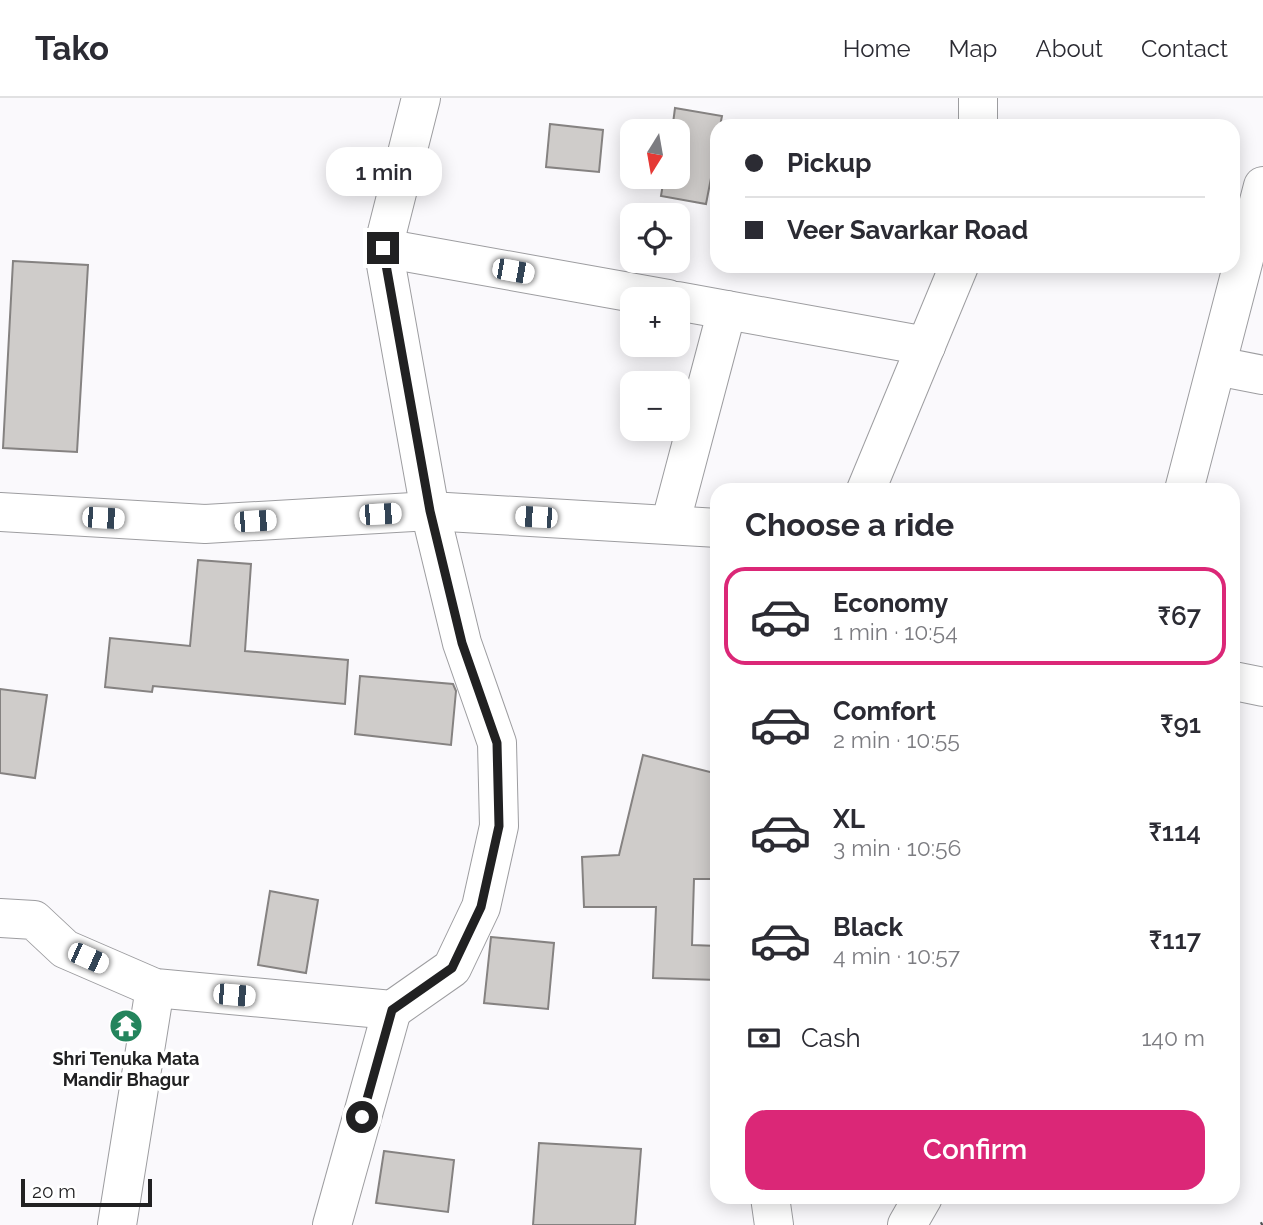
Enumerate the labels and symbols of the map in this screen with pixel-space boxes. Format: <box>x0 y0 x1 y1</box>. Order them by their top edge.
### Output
north arrow <box>620 119 690 189</box>
callout: 1 min <box>325 146 441 195</box>
route end <box>367 232 399 264</box>
car <box>491 257 536 285</box>
car <box>359 502 402 526</box>
car <box>515 505 558 529</box>
car <box>82 506 125 530</box>
car <box>234 509 277 533</box>
car <box>65 940 112 976</box>
car <box>213 983 256 1007</box>
temple icon: Shri Tenuka Mata Mandir Bhagur <box>107 1007 145 1045</box>
place label: Shri Tenuka Mata Mandir Bhagur <box>53 1048 199 1090</box>
route start <box>346 1101 378 1133</box>
scale bar <box>21 1176 152 1208</box>

